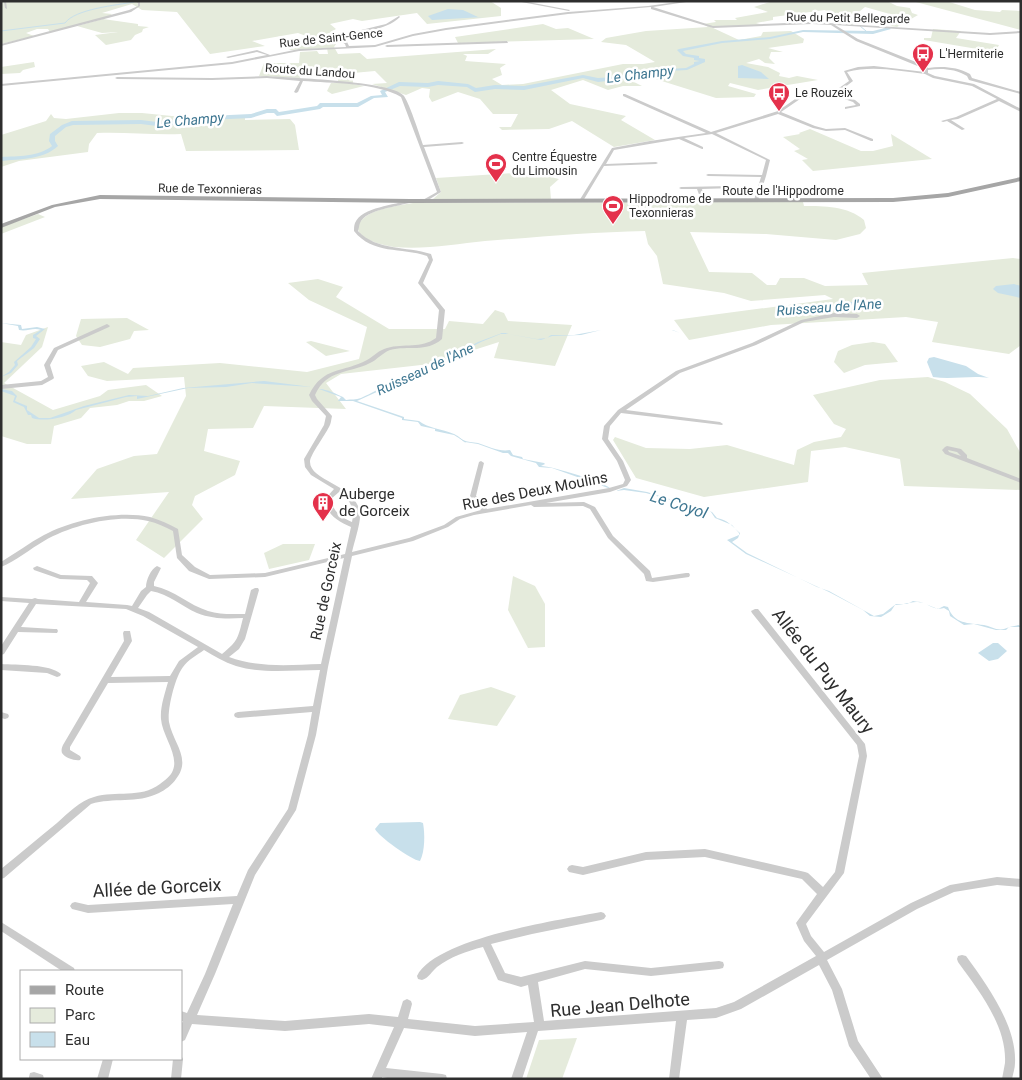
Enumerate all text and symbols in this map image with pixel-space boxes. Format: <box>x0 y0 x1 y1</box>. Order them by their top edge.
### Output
street label: Rue du Petit Bellegarde <box>786 10 910 26</box>
street label: Rue de Saint-Gence <box>279 26 383 50</box>
bus stop icon: L'Hermiterie <box>911 42 935 73</box>
place label: L'Hermiterie <box>939 47 1004 61</box>
street label: Route du Landou <box>264 61 356 81</box>
water label: Le Champy <box>606 62 675 86</box>
bus stop icon: Le Rouzeix <box>767 81 791 112</box>
place label: Le Rouzeix <box>795 86 853 100</box>
water label: Le Champy <box>156 109 225 131</box>
place label: Centre Équestre du Limousin <box>512 149 597 178</box>
sports icon: Centre Équestre du Limousin <box>484 152 508 183</box>
street label: Rue de Texonnieras <box>158 181 262 197</box>
street label: Route de l'Hippodrome <box>722 184 844 198</box>
place label: Hippodrome de Texonnieras <box>629 192 711 220</box>
sports icon: Hippodrome de Texonnieras <box>601 194 625 225</box>
water label: Ruisseau de l'Ane <box>776 295 882 319</box>
water label: Ruisseau de l'Ane <box>374 339 476 399</box>
street label: Rue des Deux Moulins <box>461 468 609 514</box>
place label: Auberge de Gorceix <box>339 485 410 520</box>
water label: Le Coyol <box>648 486 710 523</box>
building icon: Auberge de Gorceix <box>311 491 335 522</box>
street label: Rue de Gorceix <box>307 540 345 642</box>
street label: Allée du Puy Maury <box>768 604 879 738</box>
street label: Allée de Gorceix <box>92 874 222 901</box>
legend <box>20 970 182 1060</box>
text: Route <box>65 981 104 999</box>
street label: Rue Jean Delhote <box>549 988 691 1021</box>
text: Parc <box>65 1006 95 1024</box>
text: Eau <box>65 1031 90 1049</box>

